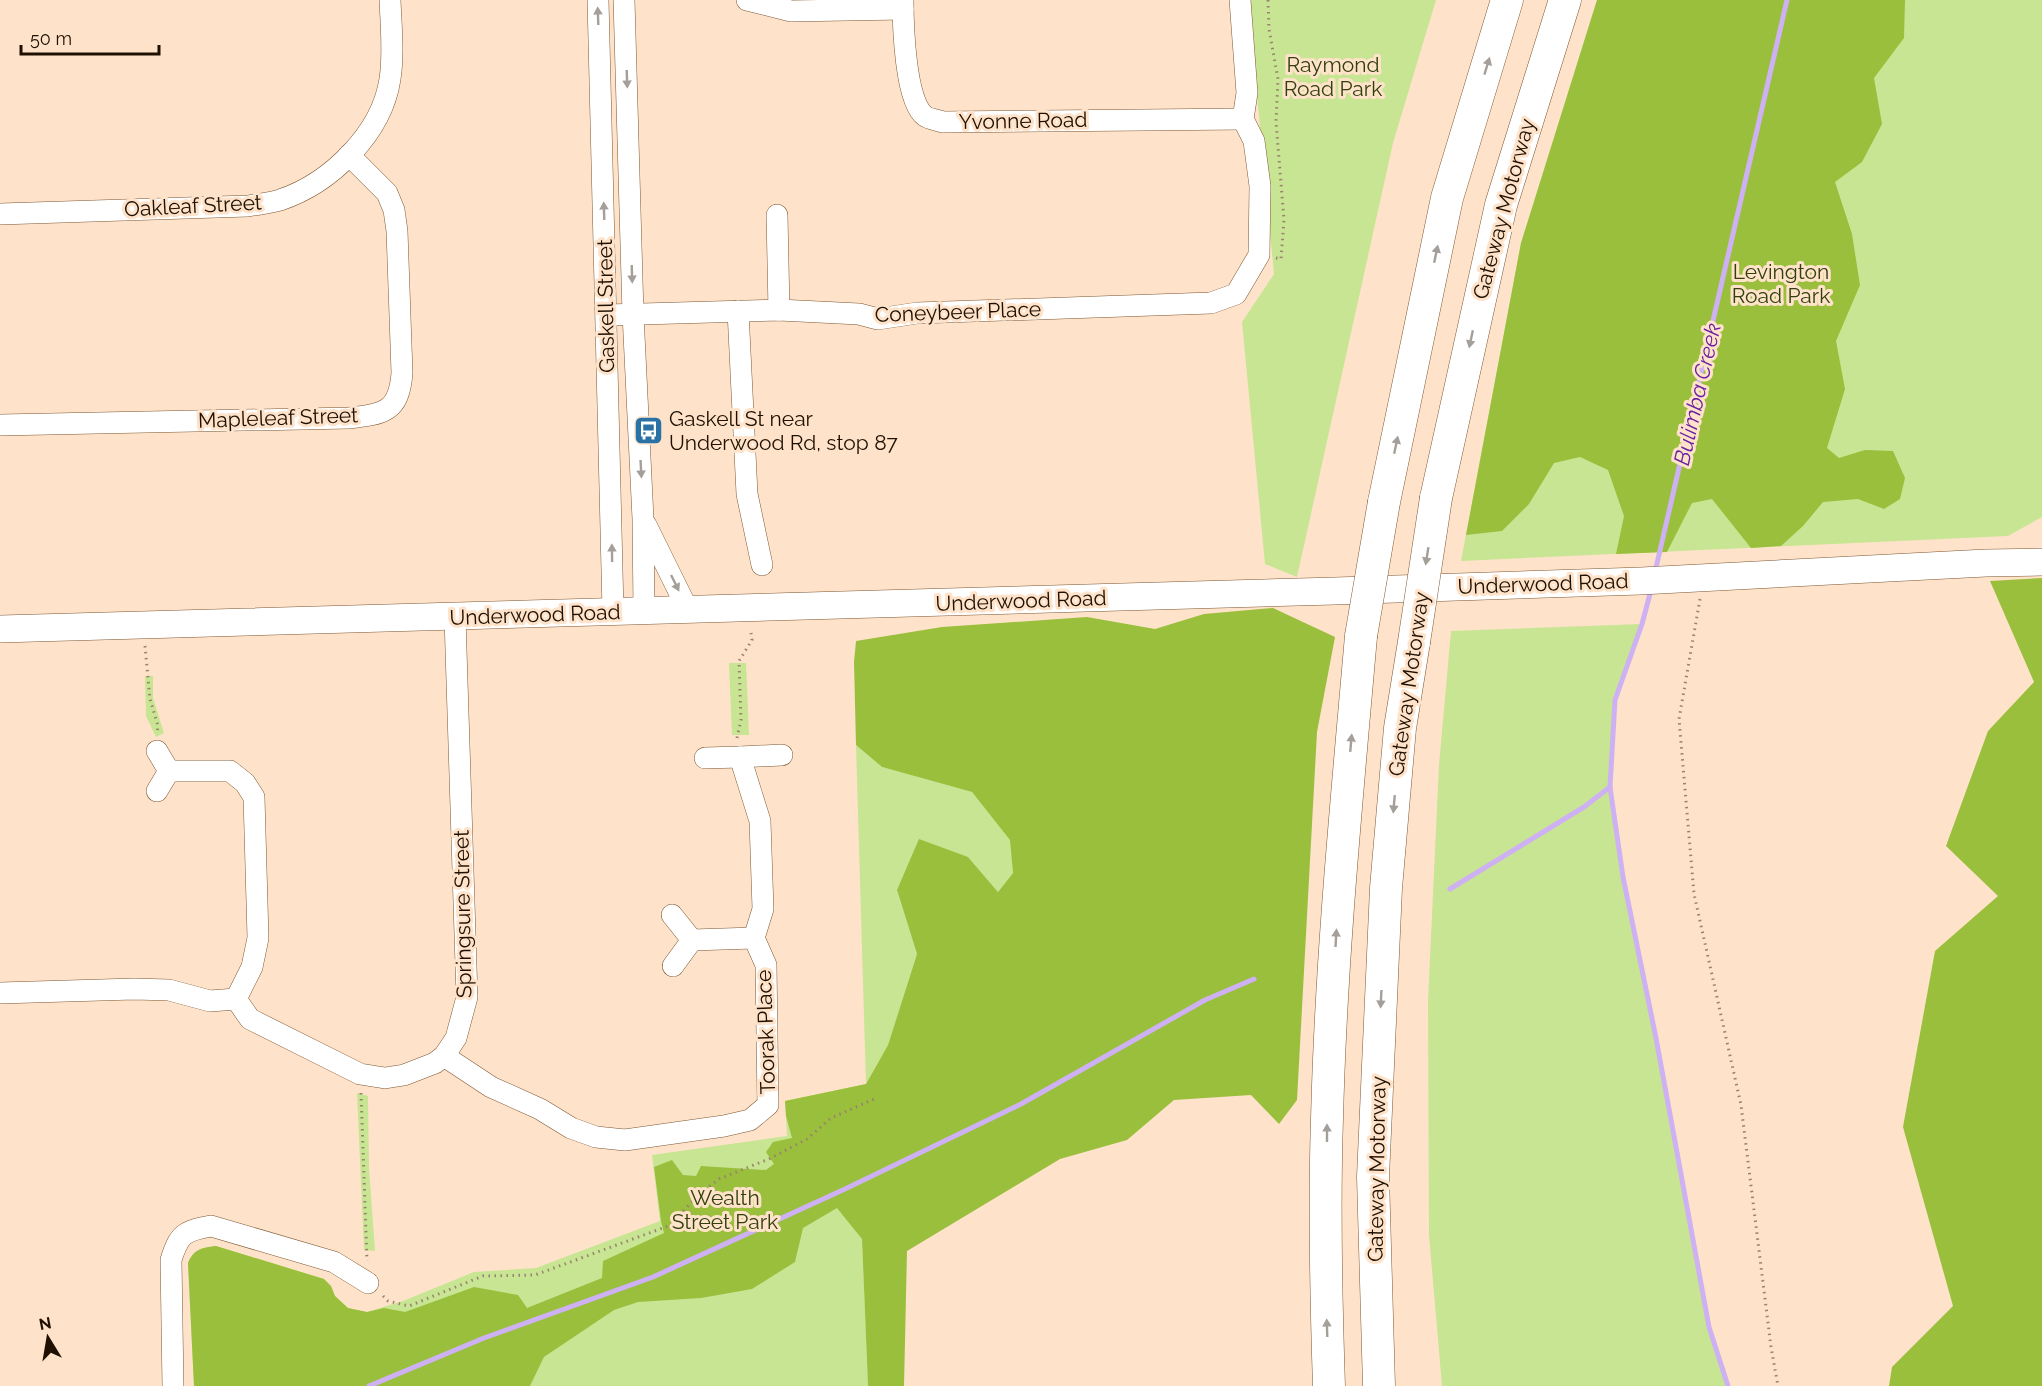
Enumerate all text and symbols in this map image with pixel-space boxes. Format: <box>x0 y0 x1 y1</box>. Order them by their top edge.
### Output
one-way arrow <box>593 7 603 26</box>
scale bar <box>21 18 159 56</box>
text: 50 m <box>30 28 72 49</box>
park label: Raymond Road Park <box>1284 52 1382 101</box>
one-way arrow <box>1483 57 1492 75</box>
one-way arrow <box>622 70 631 89</box>
street label: Yvonne Road <box>958 107 1088 134</box>
street label: Gateway Motorway <box>1467 116 1540 302</box>
street label: Oakleaf Street <box>124 189 262 222</box>
one-way arrow <box>599 202 608 221</box>
street label: Gaskell Street <box>592 239 619 373</box>
one-way arrow <box>1432 244 1441 263</box>
park label: Levington Road Park <box>1732 259 1830 308</box>
one-way arrow <box>628 265 637 284</box>
street label: Coneybeer Place <box>874 296 1042 327</box>
water label: Bulimba Creek <box>1668 320 1726 468</box>
one-way arrow <box>1466 330 1475 349</box>
street label: Mapleleaf Street <box>197 402 358 433</box>
place label: Gaskell St near Underwood Rd, stop 87 <box>669 406 899 455</box>
bus stop icon: Gaskell St near Underwood Rd, stop 87 <box>632 415 664 447</box>
one-way arrow <box>1392 435 1401 454</box>
one-way arrow <box>636 460 645 479</box>
one-way arrow <box>607 543 616 562</box>
one-way arrow <box>1423 547 1432 566</box>
street label: Underwood Road <box>1457 568 1629 599</box>
one-way arrow <box>670 575 679 592</box>
street label: Underwood Road <box>935 585 1107 616</box>
street label: Gateway Motorway <box>1383 590 1434 778</box>
street label: Underwood Road <box>449 599 621 630</box>
one-way arrow <box>1346 734 1356 753</box>
one-way arrow <box>1389 794 1399 813</box>
street label: Springsure Street <box>449 830 476 998</box>
one-way arrow <box>1331 928 1340 947</box>
street label: Toorak Place <box>751 969 780 1095</box>
one-way arrow <box>1377 989 1386 1008</box>
street label: Gateway Motorway <box>1362 1076 1391 1262</box>
one-way arrow <box>1322 1123 1331 1142</box>
park label: Wealth Street Park <box>672 1185 778 1234</box>
north arrow <box>18 1308 78 1368</box>
text: N <box>37 1313 53 1334</box>
one-way arrow <box>1322 1318 1332 1337</box>

